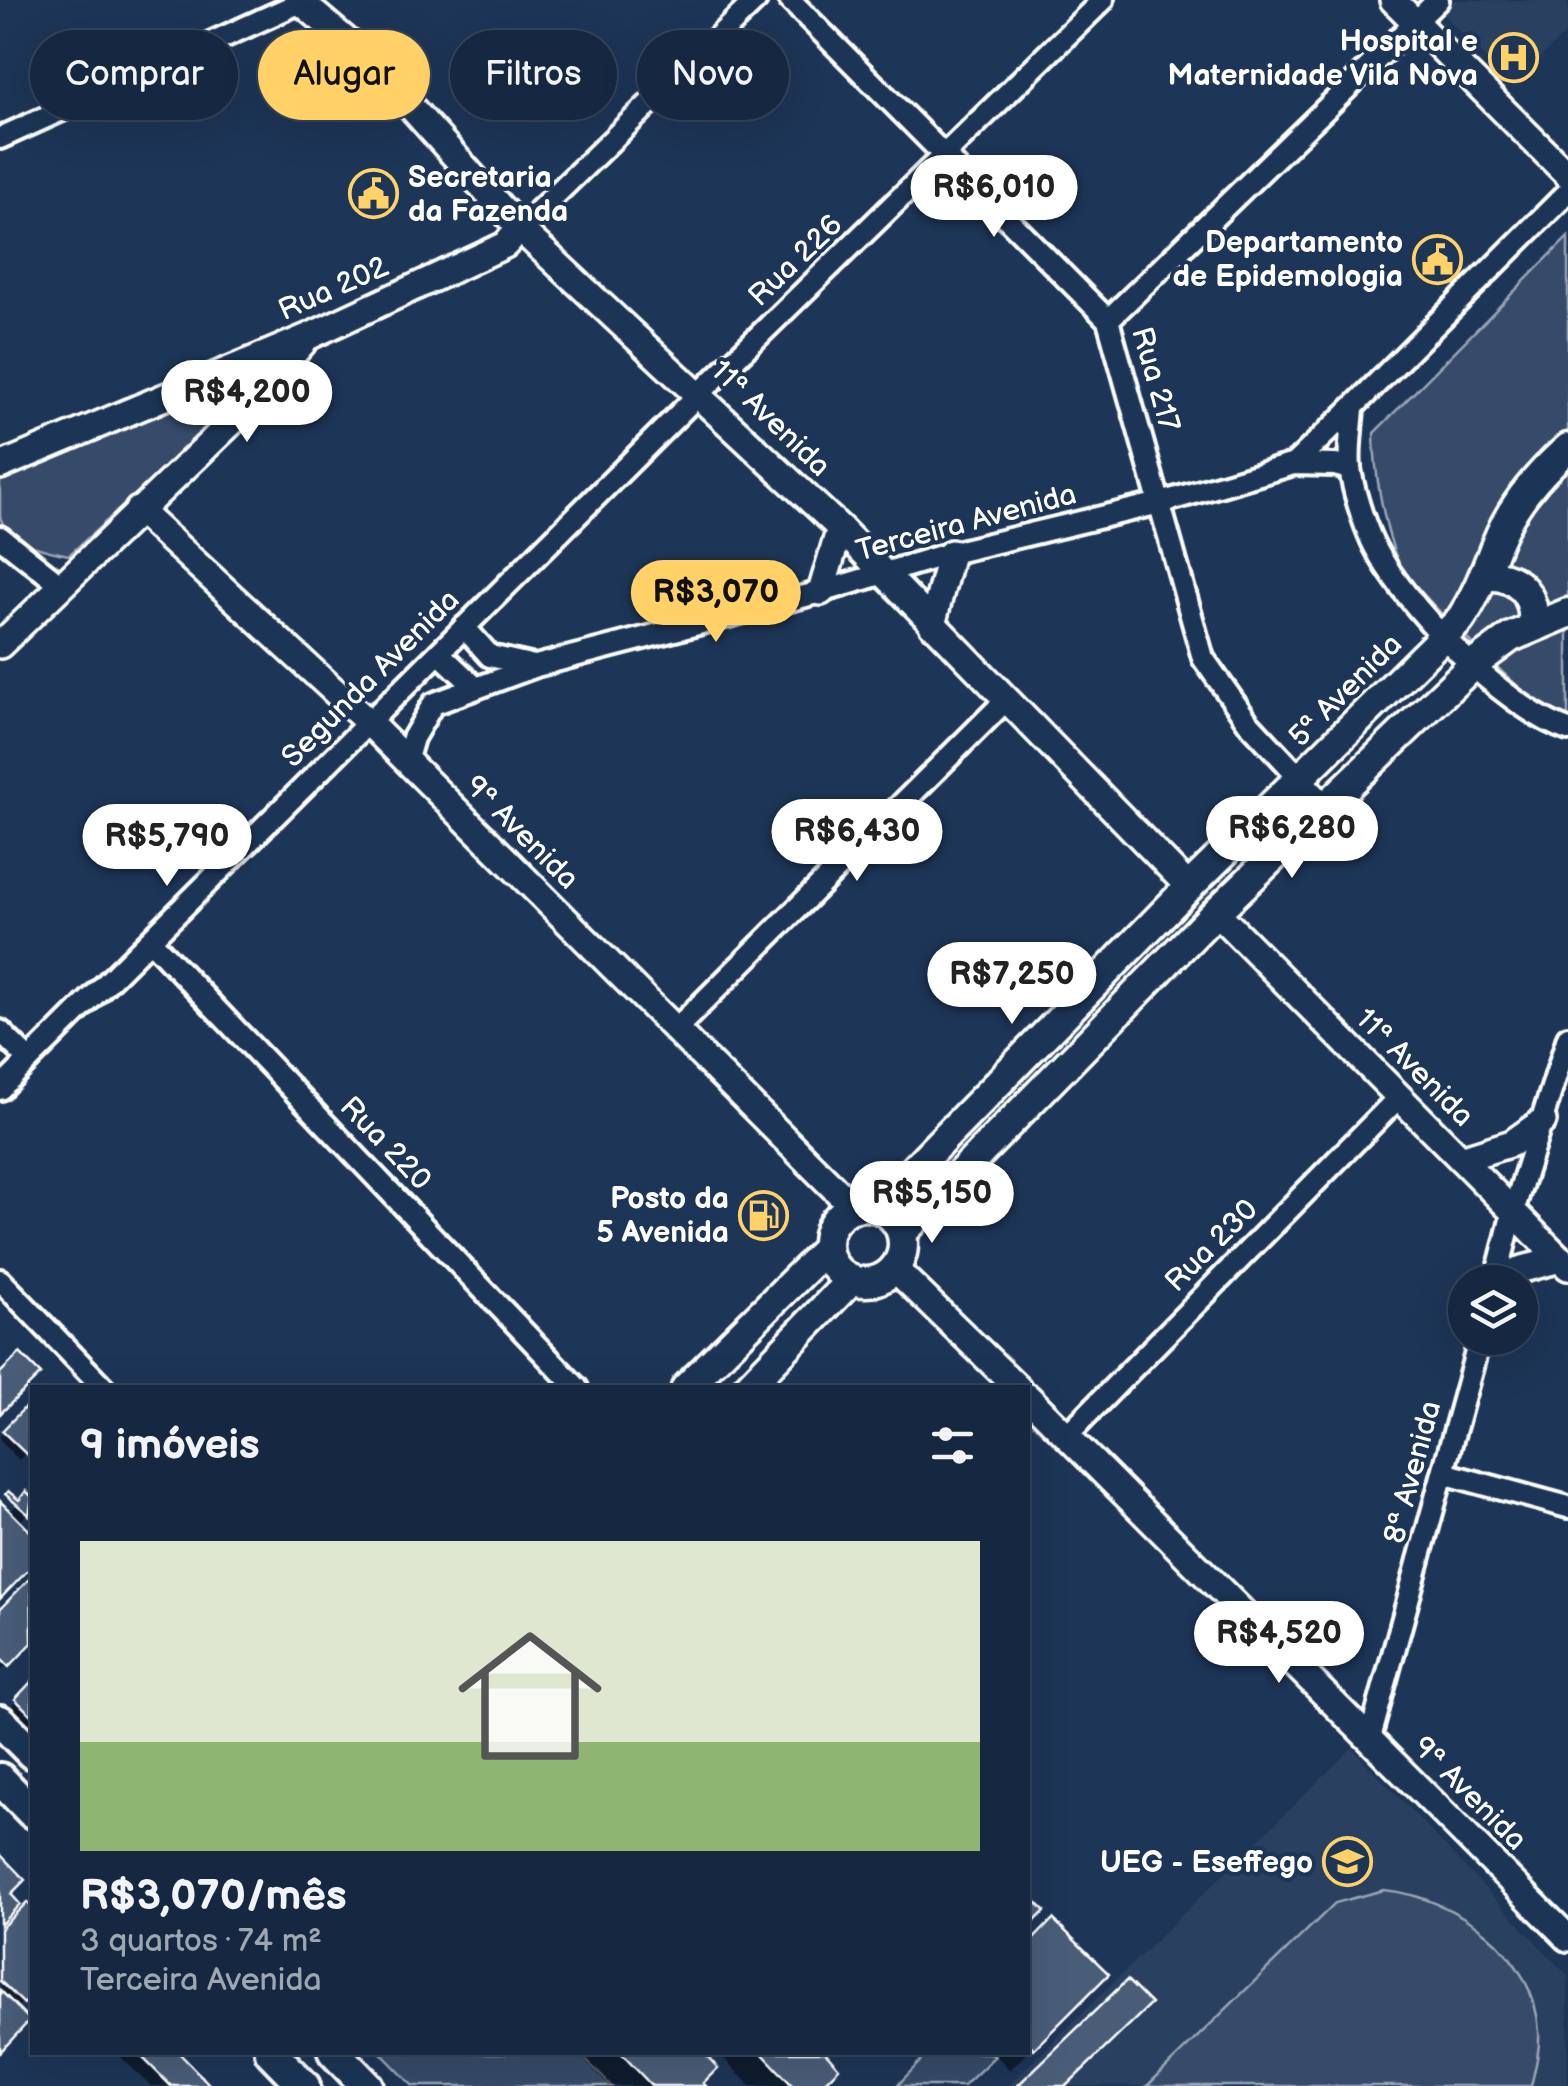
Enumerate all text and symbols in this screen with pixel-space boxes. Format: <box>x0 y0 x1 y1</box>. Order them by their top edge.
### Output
place label: Hospital e Maternidade Vila Nova <box>1168 24 1478 94</box>
chip: Comprar <box>30 30 238 120</box>
chip: Alugar <box>258 30 430 120</box>
chip: Filtros <box>450 30 617 120</box>
chip: Novo <box>637 30 789 120</box>
hospital icon: Hospital e Maternidade Vila Nova <box>1487 32 1539 84</box>
pin: R$6,010 <box>902 155 1086 240</box>
place label: Secretaria da Fazenda <box>408 160 568 230</box>
public building icon: Secretaria da Fazenda <box>347 168 399 220</box>
text: R$6,010 <box>933 168 1055 207</box>
street label: Rua 226 <box>741 207 850 314</box>
place label: Departamento de Epidemologia <box>1172 225 1403 295</box>
public building icon: Departamento de Epidemologia <box>1412 233 1464 285</box>
street label: Rua 202 <box>273 249 394 329</box>
street label: Rua 217 <box>1123 323 1187 436</box>
street label: 11ª Avenida <box>703 353 838 485</box>
pin: R$4,200 <box>155 360 339 445</box>
text: R$4,200 <box>183 373 311 412</box>
street label: Terceira Avenida <box>852 476 1080 570</box>
pin: R$3,070 <box>624 560 808 645</box>
text: R$3,070 <box>653 573 779 612</box>
street label: Segunda Avenida <box>274 582 467 775</box>
street label: 5ª Avenida <box>1282 627 1410 755</box>
street label: 9ª Avenida <box>457 768 586 897</box>
pin: R$6,280 <box>1200 796 1384 881</box>
pin: R$6,430 <box>765 799 949 884</box>
pin: R$5,790 <box>75 804 259 889</box>
text: R$6,280 <box>1228 809 1356 848</box>
text: R$6,430 <box>794 812 920 851</box>
text: R$5,790 <box>105 817 229 856</box>
pin: R$7,250 <box>920 942 1104 1027</box>
text: R$7,250 <box>949 955 1075 994</box>
street label: 11ª Avenida <box>1348 1001 1481 1134</box>
street label: Rua 220 <box>332 1089 439 1198</box>
pin: R$5,150 <box>840 1161 1024 1246</box>
text: R$5,150 <box>872 1174 992 1213</box>
place label: Posto da 5 Avenida <box>596 1181 729 1251</box>
fuel station icon: Posto da 5 Avenida <box>738 1189 790 1241</box>
street label: Rua 230 <box>1158 1192 1266 1300</box>
map controls <box>1448 1265 1538 1355</box>
button: layers <box>1448 1265 1538 1355</box>
street label: 8ª Avenida <box>1377 1397 1449 1548</box>
icon: filters <box>925 1418 980 1473</box>
text: 9 imóveis <box>80 1420 260 1471</box>
pin: R$4,520 <box>1187 1601 1371 1686</box>
icon: home <box>440 1606 620 1786</box>
text: R$4,520 <box>1216 1614 1342 1653</box>
street label: 9ª Avenida <box>1405 1729 1534 1858</box>
school or university icon: UEG - Eseffego <box>1322 1836 1374 1888</box>
place label: UEG - Eseffego <box>1100 1845 1313 1881</box>
text: R$3,070/mês <box>80 1871 347 1922</box>
text: 3 quartos · 74 m² <box>80 1922 322 1961</box>
text: Terceira Avenida <box>80 1961 322 2000</box>

